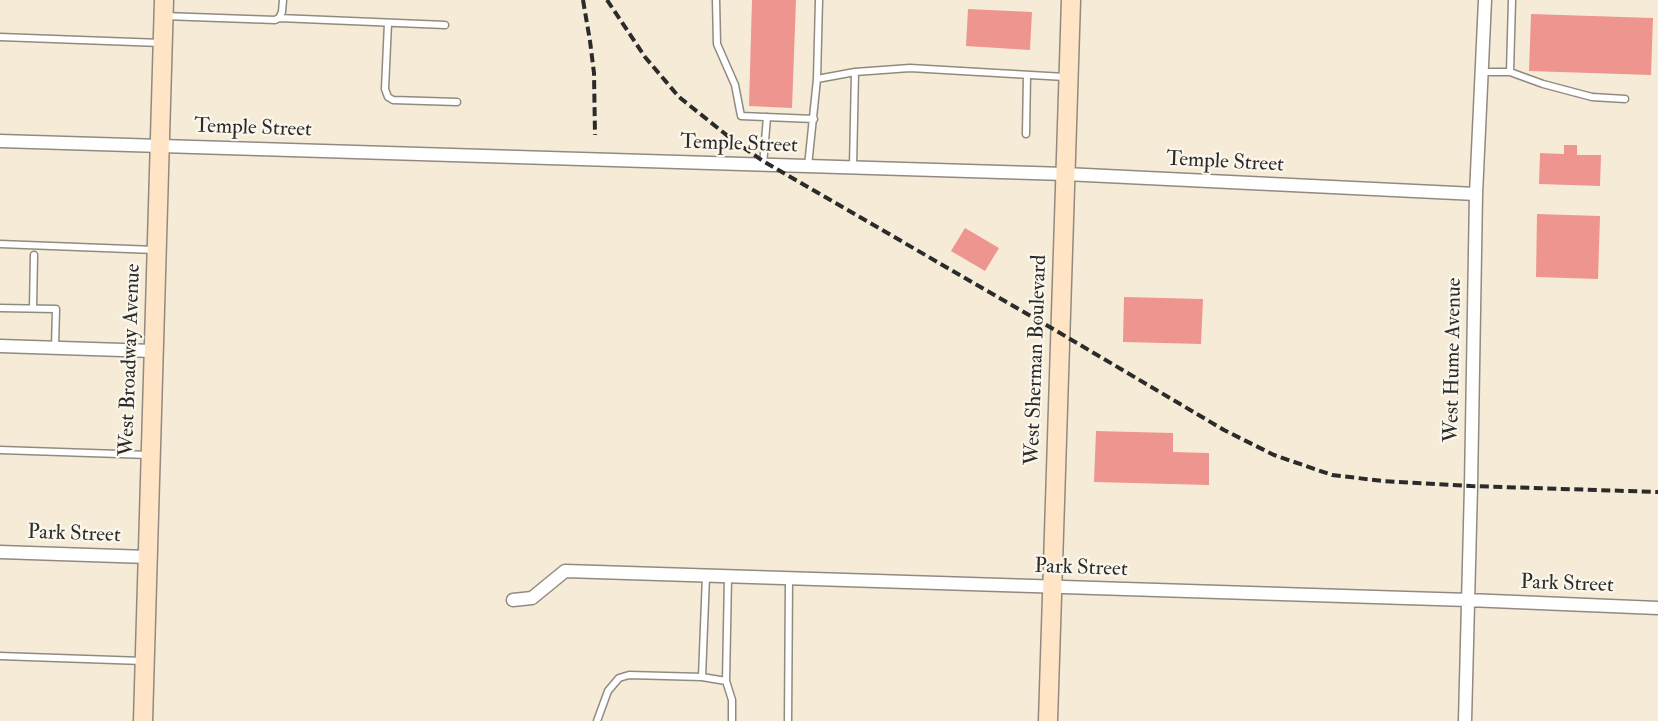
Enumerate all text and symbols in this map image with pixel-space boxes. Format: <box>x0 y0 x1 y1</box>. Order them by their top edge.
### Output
street label: Temple Street <box>194 114 312 144</box>
street label: Temple Street <box>680 130 798 160</box>
street label: Temple Street <box>1166 147 1284 179</box>
street label: West Sherman Boulevard <box>1021 254 1053 466</box>
street label: West Broadway Avenue <box>115 263 147 457</box>
street label: West Hume Avenue <box>1440 277 1468 443</box>
street label: Park Street <box>27 521 121 549</box>
street label: Park Street <box>1034 555 1128 583</box>
street label: Park Street <box>1520 571 1614 599</box>

